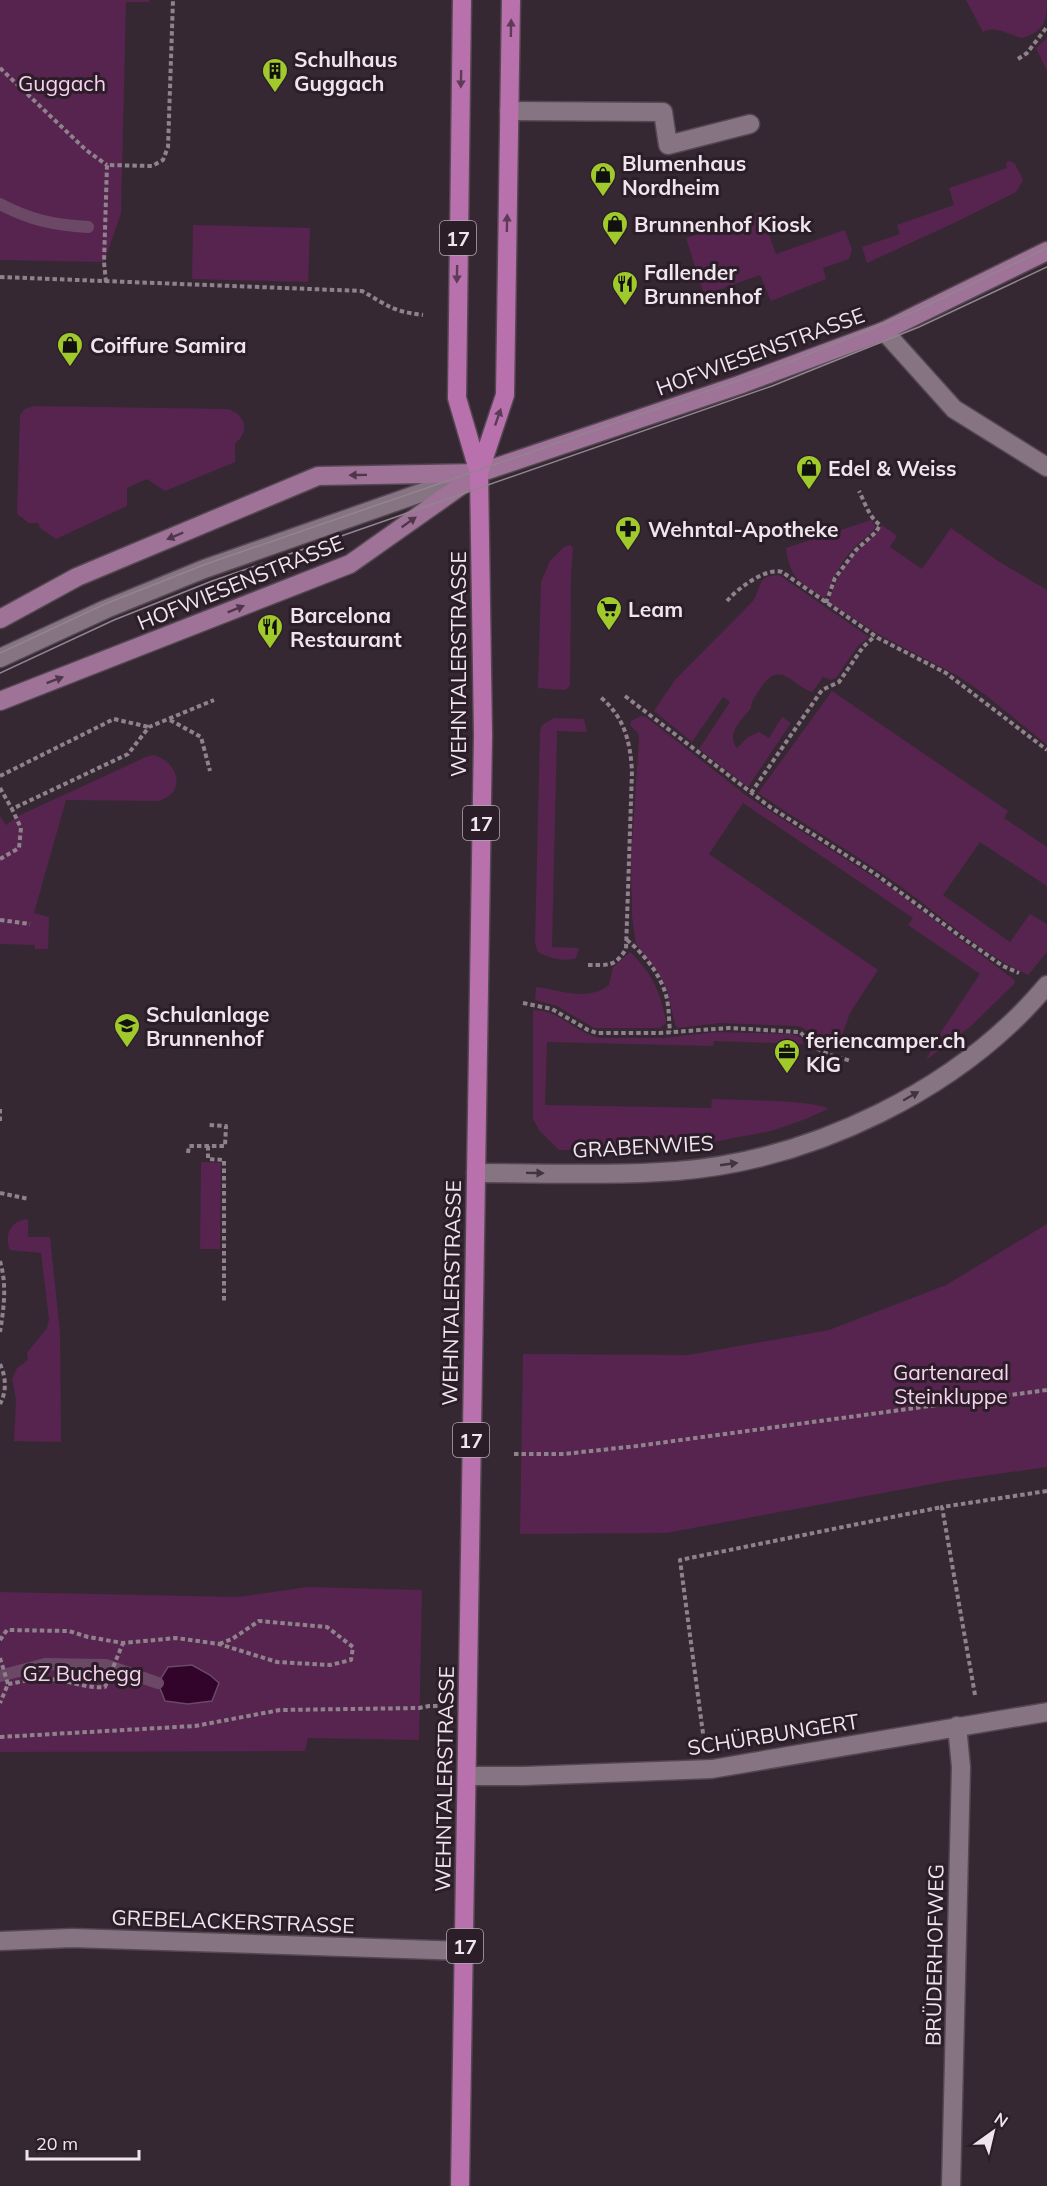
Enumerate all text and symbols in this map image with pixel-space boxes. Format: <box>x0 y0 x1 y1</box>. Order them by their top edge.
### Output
one-way arrow <box>506 19 516 38</box>
place label: Schulhaus Guggach <box>294 46 398 96</box>
building icon: Schulhaus Guggach <box>260 56 290 94</box>
park label: Guggach <box>18 70 106 96</box>
one-way arrow <box>456 70 466 89</box>
place label: Blumenhaus Nordheim <box>622 150 746 200</box>
shop icon: Blumenhaus Nordheim <box>588 160 618 198</box>
shop icon: Brunnenhof Kiosk <box>600 209 630 247</box>
place label: Brunnenhof Kiosk <box>634 211 812 237</box>
one-way arrow <box>502 214 512 233</box>
road number: 17 <box>440 221 476 255</box>
place label: Fallender Brunnenhof <box>644 259 763 309</box>
one-way arrow <box>452 265 462 284</box>
restaurant icon: Fallender Brunnenhof <box>610 269 640 307</box>
street label: HOFWIESENSTRASSE <box>652 301 868 401</box>
shop icon: Coiffure Samira <box>55 330 85 368</box>
place label: Coiffure Samira <box>90 332 247 358</box>
one-way arrow <box>493 408 503 426</box>
shop icon: Edel & Weiss <box>794 453 824 491</box>
place label: Edel & Weiss <box>828 455 957 481</box>
one-way arrow <box>348 471 367 480</box>
pharmacy icon: Wehntal-Apotheke <box>613 514 643 552</box>
one-way arrow <box>401 516 417 528</box>
place label: Wehntal-Apotheke <box>648 516 838 542</box>
street label: HOFWIESENSTRASSE <box>133 529 347 635</box>
one-way arrow <box>166 532 184 541</box>
street label: WEHNTALERSTRASSE <box>445 551 471 777</box>
supermarket icon: Leam <box>594 594 624 632</box>
place label: Leam <box>628 596 683 622</box>
place label: Barcelona Restaurant <box>290 602 402 652</box>
one-way arrow <box>227 604 245 613</box>
restaurant icon: Barcelona Restaurant <box>255 612 285 650</box>
one-way arrow <box>46 675 64 685</box>
road number: 17 <box>463 806 499 840</box>
place label: Schulanlage Brunnenhof <box>146 1001 270 1051</box>
school or university icon: Schulanlage Brunnenhof <box>112 1011 142 1049</box>
place label: feriencamper.ch KlG <box>806 1027 966 1077</box>
office icon: feriencamper.ch KlG <box>772 1037 802 1075</box>
one-way arrow <box>903 1091 920 1101</box>
street label: GRABENWIES <box>572 1129 714 1163</box>
one-way arrow <box>719 1159 738 1168</box>
one-way arrow <box>525 1168 544 1178</box>
street label: WEHNTALERSTRASSE <box>436 1180 466 1406</box>
park label: Gartenareal Steinkluppe <box>893 1359 1009 1409</box>
road number: 17 <box>453 1423 489 1457</box>
park label: GZ Buchegg <box>22 1660 142 1686</box>
street label: WEHNTALERSTRASSE <box>429 1666 459 1892</box>
street label: SCHÜRBUNGERT <box>685 1708 861 1760</box>
street label: BRÜDERHOFWEG <box>919 1864 949 2046</box>
street label: GREBELACKERSTRASSE <box>111 1904 355 1938</box>
road number: 17 <box>447 1929 483 1963</box>
north arrow <box>963 2102 1023 2162</box>
text: N <box>991 2108 1012 2131</box>
scale bar <box>27 2123 140 2161</box>
text: 20 m <box>36 2132 78 2155</box>

